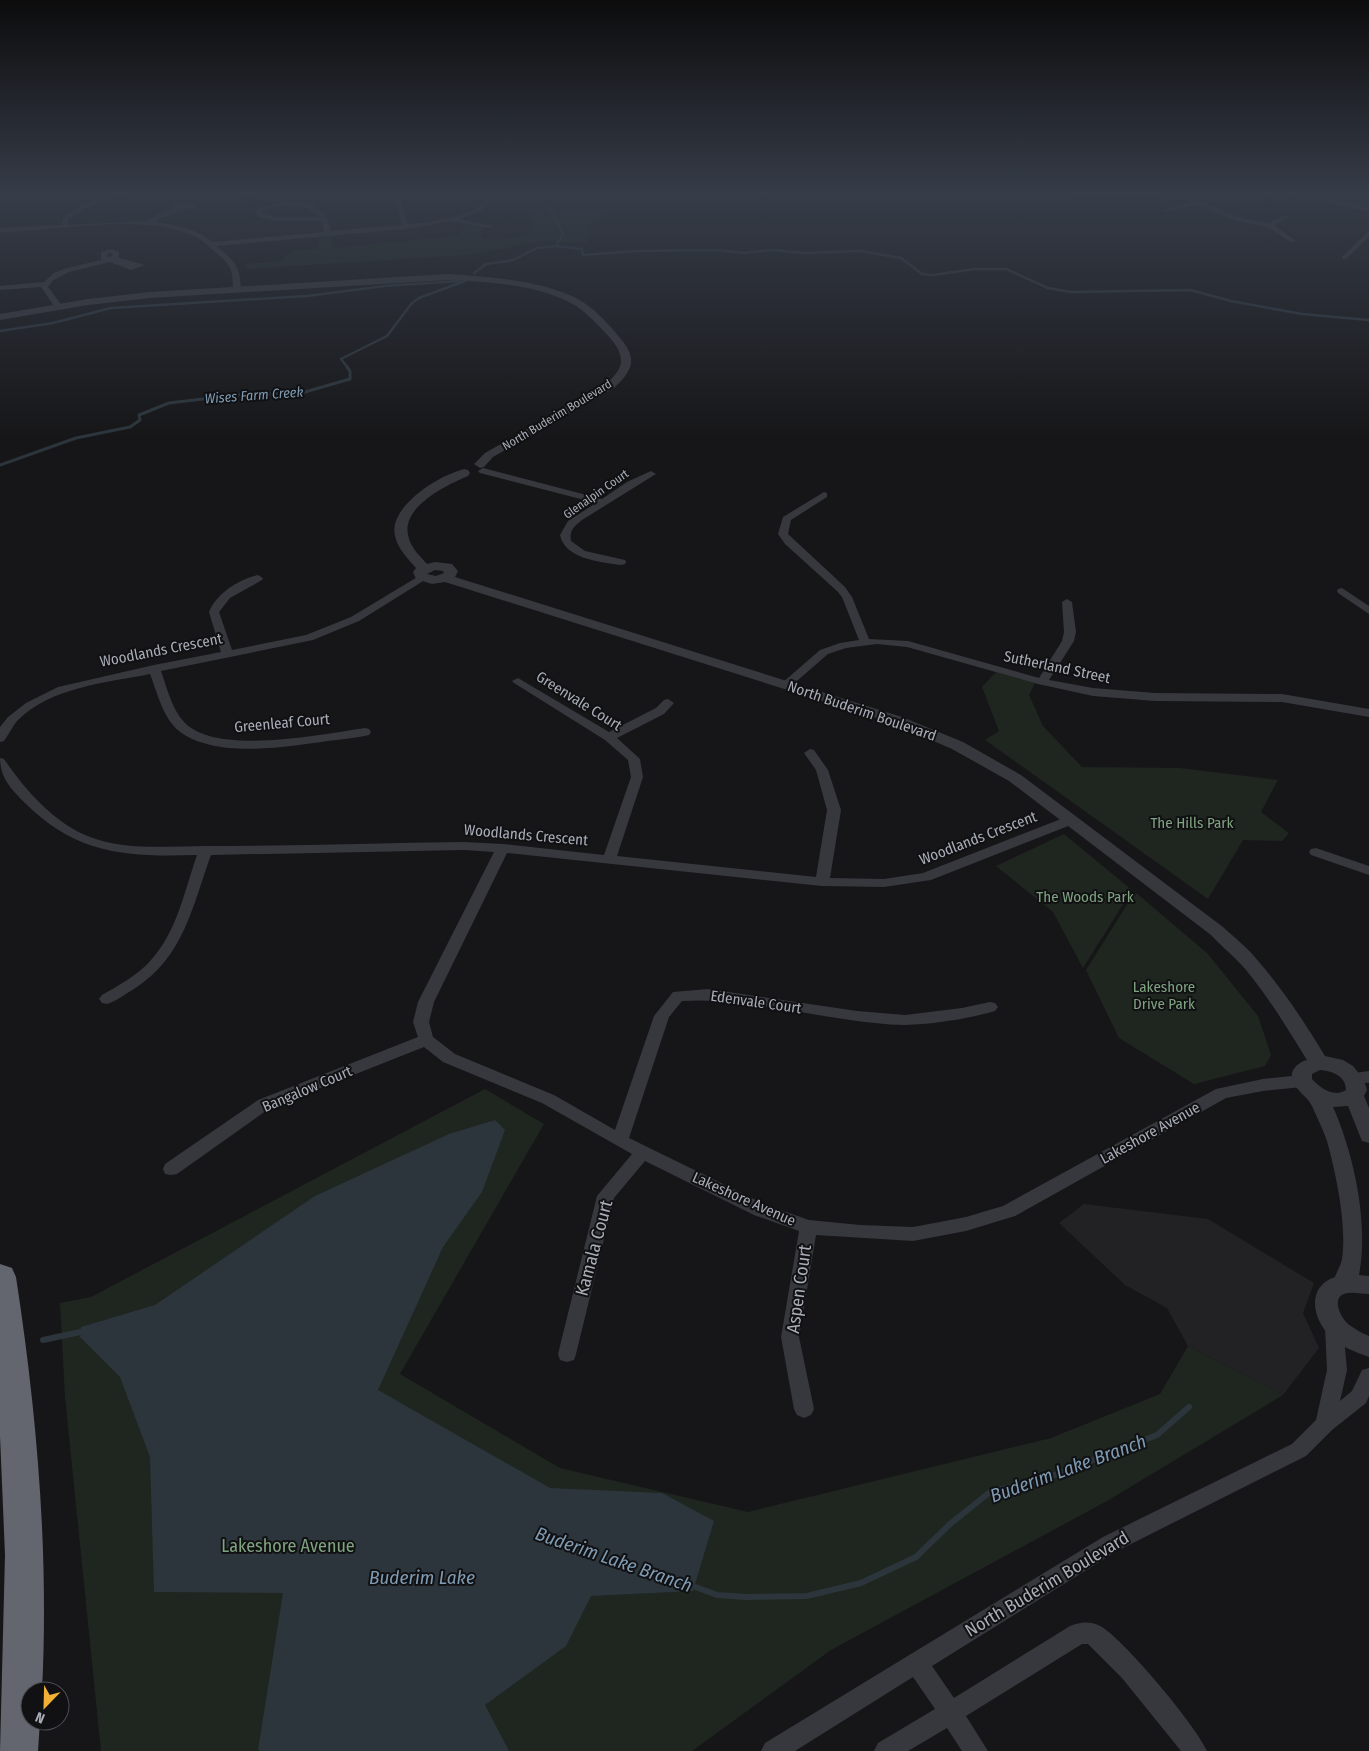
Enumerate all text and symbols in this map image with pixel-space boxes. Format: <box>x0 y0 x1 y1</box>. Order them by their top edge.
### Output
street label: North Buderim Boulevard <box>500 377 614 453</box>
water label: Wises Farm Creek <box>204 384 304 407</box>
street label: Glenalpin Court <box>561 466 631 522</box>
street label: Woodlands Crescent <box>98 629 224 671</box>
street label: Sutherland Street <box>1002 647 1112 687</box>
street label: Greenvale Court <box>533 667 625 735</box>
street label: North Buderim Boulevard <box>785 677 939 745</box>
street label: Greenleaf Court <box>233 710 331 736</box>
street label: Woodlands Crescent <box>917 807 1039 869</box>
park label: The Hills Park <box>1150 814 1234 832</box>
street label: Woodlands Crescent <box>463 821 589 849</box>
park label: The Woods Park <box>1036 888 1134 906</box>
park label: Lakeshore Drive Park <box>1133 978 1195 1013</box>
street label: Edenvale Court <box>709 987 803 1017</box>
street label: Bangalow Court <box>259 1062 355 1116</box>
street label: Lakeshore Avenue <box>1097 1098 1203 1168</box>
street label: Lakeshore Avenue <box>690 1168 798 1230</box>
street label: Kamala Court <box>571 1198 617 1298</box>
street label: Aspen Court <box>782 1243 816 1335</box>
water label: Buderim Lake Branch <box>987 1430 1149 1507</box>
water label: Buderim Lake Branch <box>532 1522 695 1597</box>
street label: North Buderim Boulevard <box>961 1526 1133 1642</box>
park label: Lakeshore Avenue <box>221 1535 355 1557</box>
water label: Buderim Lake <box>369 1566 475 1589</box>
north arrow <box>20 1681 70 1731</box>
text: N <box>33 1708 47 1727</box>

